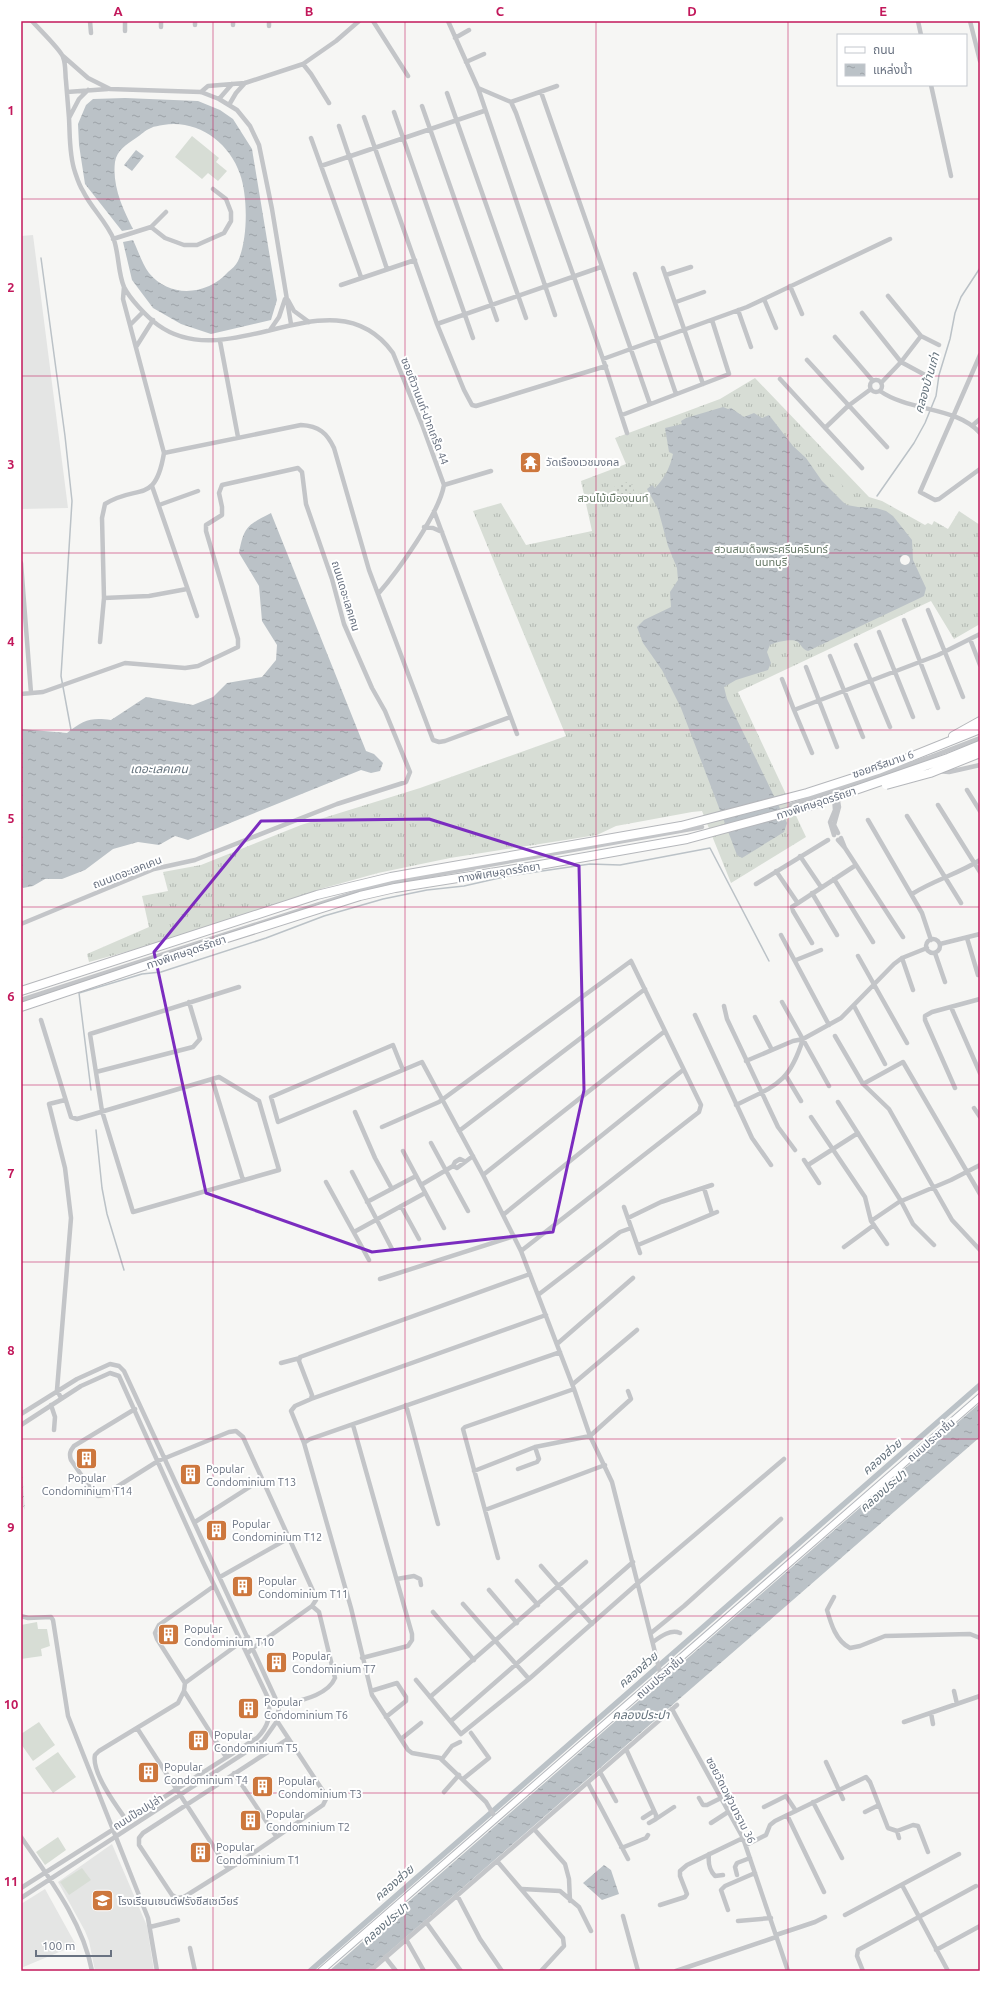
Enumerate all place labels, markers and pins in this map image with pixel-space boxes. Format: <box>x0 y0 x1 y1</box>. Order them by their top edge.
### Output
temple icon: วัดเรืองเวชมงคล <box>517 449 543 475</box>
place label: วัดเรืองเวชมงคล <box>546 456 619 468</box>
building icon: Popular Condominium T14 <box>74 1445 100 1471</box>
building icon: Popular Condominium T13 <box>178 1462 204 1488</box>
place label: Popular Condominium T13 <box>206 1463 296 1488</box>
place label: Popular Condominium T14 <box>42 1472 132 1497</box>
building icon: Popular Condominium T12 <box>204 1517 230 1543</box>
place label: Popular Condominium T12 <box>232 1518 322 1543</box>
building icon: Popular Condominium T11 <box>229 1574 255 1600</box>
place label: Popular Condominium T11 <box>258 1575 348 1600</box>
building icon: Popular Condominium T10 <box>156 1622 182 1648</box>
place label: Popular Condominium T10 <box>184 1623 274 1648</box>
building icon: Popular Condominium T7 <box>264 1649 290 1675</box>
place label: Popular Condominium T7 <box>292 1650 376 1675</box>
building icon: Popular Condominium T6 <box>235 1695 261 1721</box>
place label: Popular Condominium T6 <box>264 1696 348 1721</box>
building icon: Popular Condominium T5 <box>186 1728 212 1754</box>
place label: Popular Condominium T5 <box>214 1729 298 1754</box>
building icon: Popular Condominium T4 <box>136 1760 162 1786</box>
place label: Popular Condominium T4 <box>164 1761 248 1786</box>
building icon: Popular Condominium T3 <box>250 1774 276 1800</box>
place label: Popular Condominium T3 <box>278 1775 362 1800</box>
building icon: Popular Condominium T2 <box>237 1807 263 1833</box>
place label: Popular Condominium T2 <box>266 1808 350 1833</box>
building icon: Popular Condominium T1 <box>188 1840 214 1866</box>
place label: Popular Condominium T1 <box>216 1841 300 1866</box>
school or university icon: โรงเรียนเซนต์ฟรังซีสเซเวียร์ <box>90 1888 116 1914</box>
place label: โรงเรียนเซนต์ฟรังซีสเซเวียร์ <box>118 1895 239 1907</box>

